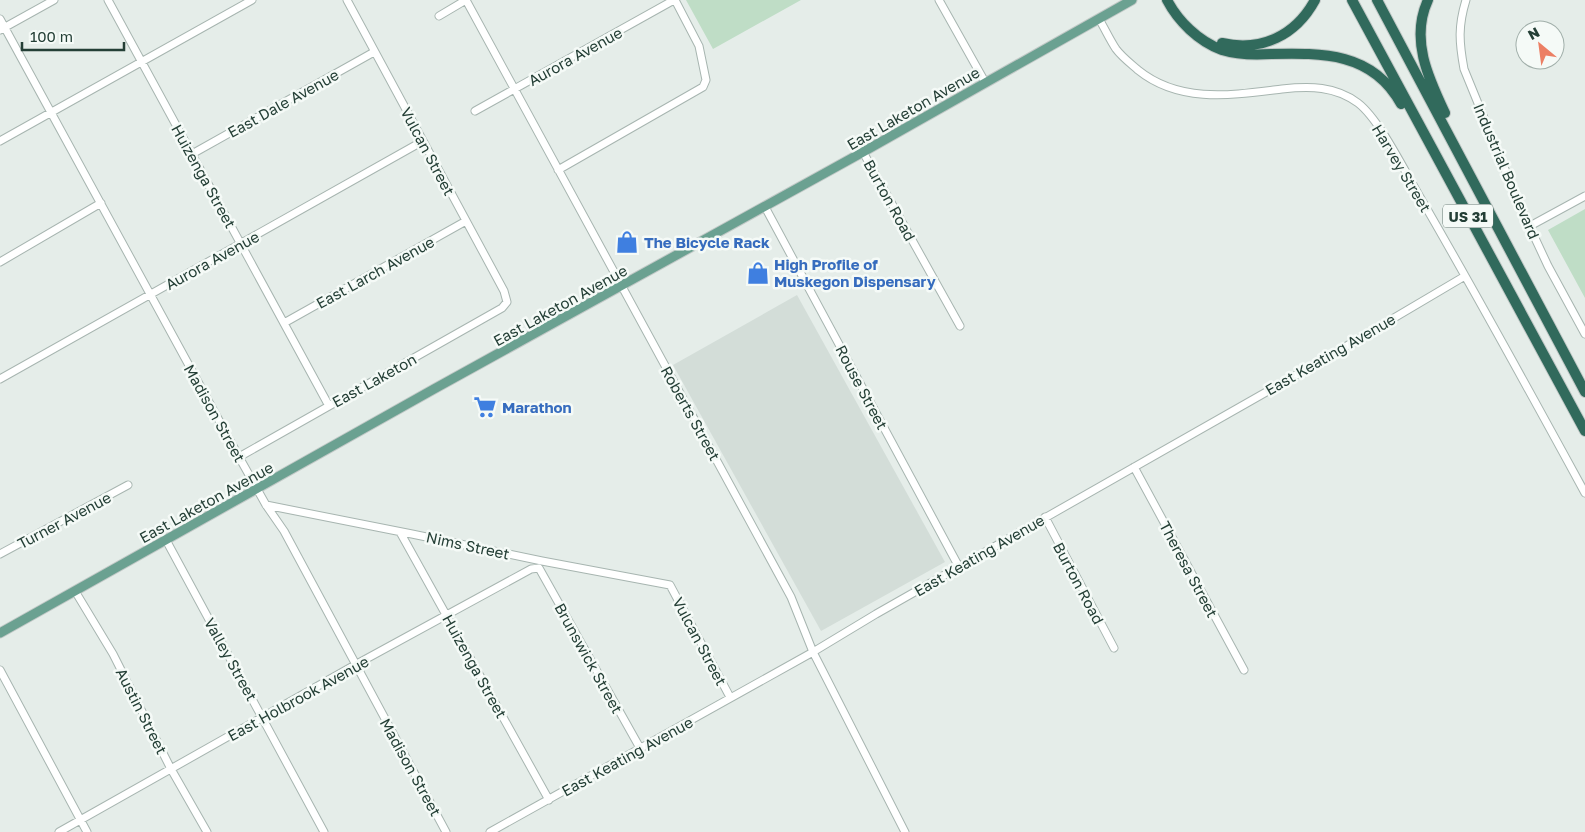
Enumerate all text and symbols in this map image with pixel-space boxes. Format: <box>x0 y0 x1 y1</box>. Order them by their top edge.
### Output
scale bar <box>22 20 125 52</box>
north arrow <box>1515 20 1565 70</box>
street label: Aurora Avenue <box>525 23 625 89</box>
text: N <box>1525 23 1542 43</box>
text: 100 m <box>30 27 73 45</box>
street label: East Laketon Avenue <box>843 63 983 153</box>
street label: East Dale Avenue <box>224 65 342 141</box>
street label: Industrial Boulevard <box>1470 100 1544 242</box>
street label: Vulcan Street <box>397 104 459 198</box>
street label: Huizenga Street <box>168 121 240 231</box>
street label: Harvey Street <box>1369 121 1435 215</box>
street label: Burton Road <box>860 156 920 244</box>
road number: US 31 <box>1443 205 1493 228</box>
street label: Aurora Avenue <box>162 227 262 293</box>
shop icon: The Bicycle Rack <box>614 229 640 255</box>
street label: East Larch Avenue <box>313 232 437 312</box>
place label: The Bicycle Rack <box>644 233 770 251</box>
place label: High Profile of Muskegon Dispensary <box>774 255 936 290</box>
shop icon: High Profile of Muskegon Dispensary <box>745 260 771 286</box>
street label: East Laketon Avenue <box>490 261 630 349</box>
street label: East Keating Avenue <box>1262 309 1399 399</box>
street label: Rouse Street <box>832 342 892 432</box>
street label: East Laketon <box>329 349 419 411</box>
street label: Madison Street <box>181 361 249 465</box>
street label: Roberts Street <box>658 363 724 463</box>
supermarket icon: Marathon <box>472 394 498 420</box>
place label: Marathon <box>502 398 572 416</box>
street label: East Laketon Avenue <box>136 458 276 546</box>
street label: Turner Avenue <box>14 488 114 552</box>
street label: East Keating Avenue <box>911 510 1048 600</box>
street label: Theresa Street <box>1156 518 1222 620</box>
street label: Nims Street <box>425 527 511 563</box>
street label: Burton Road <box>1050 539 1108 627</box>
street label: Vulcan Street <box>669 594 731 688</box>
street label: Brunswick Street <box>551 600 627 716</box>
street label: Huizenga Street <box>439 611 511 721</box>
street label: Valley Street <box>201 614 261 704</box>
street label: East Holbrook Avenue <box>224 652 372 744</box>
street label: Austin Street <box>113 665 171 757</box>
street label: East Keating Avenue <box>558 712 696 800</box>
street label: Madison Street <box>377 715 445 819</box>

